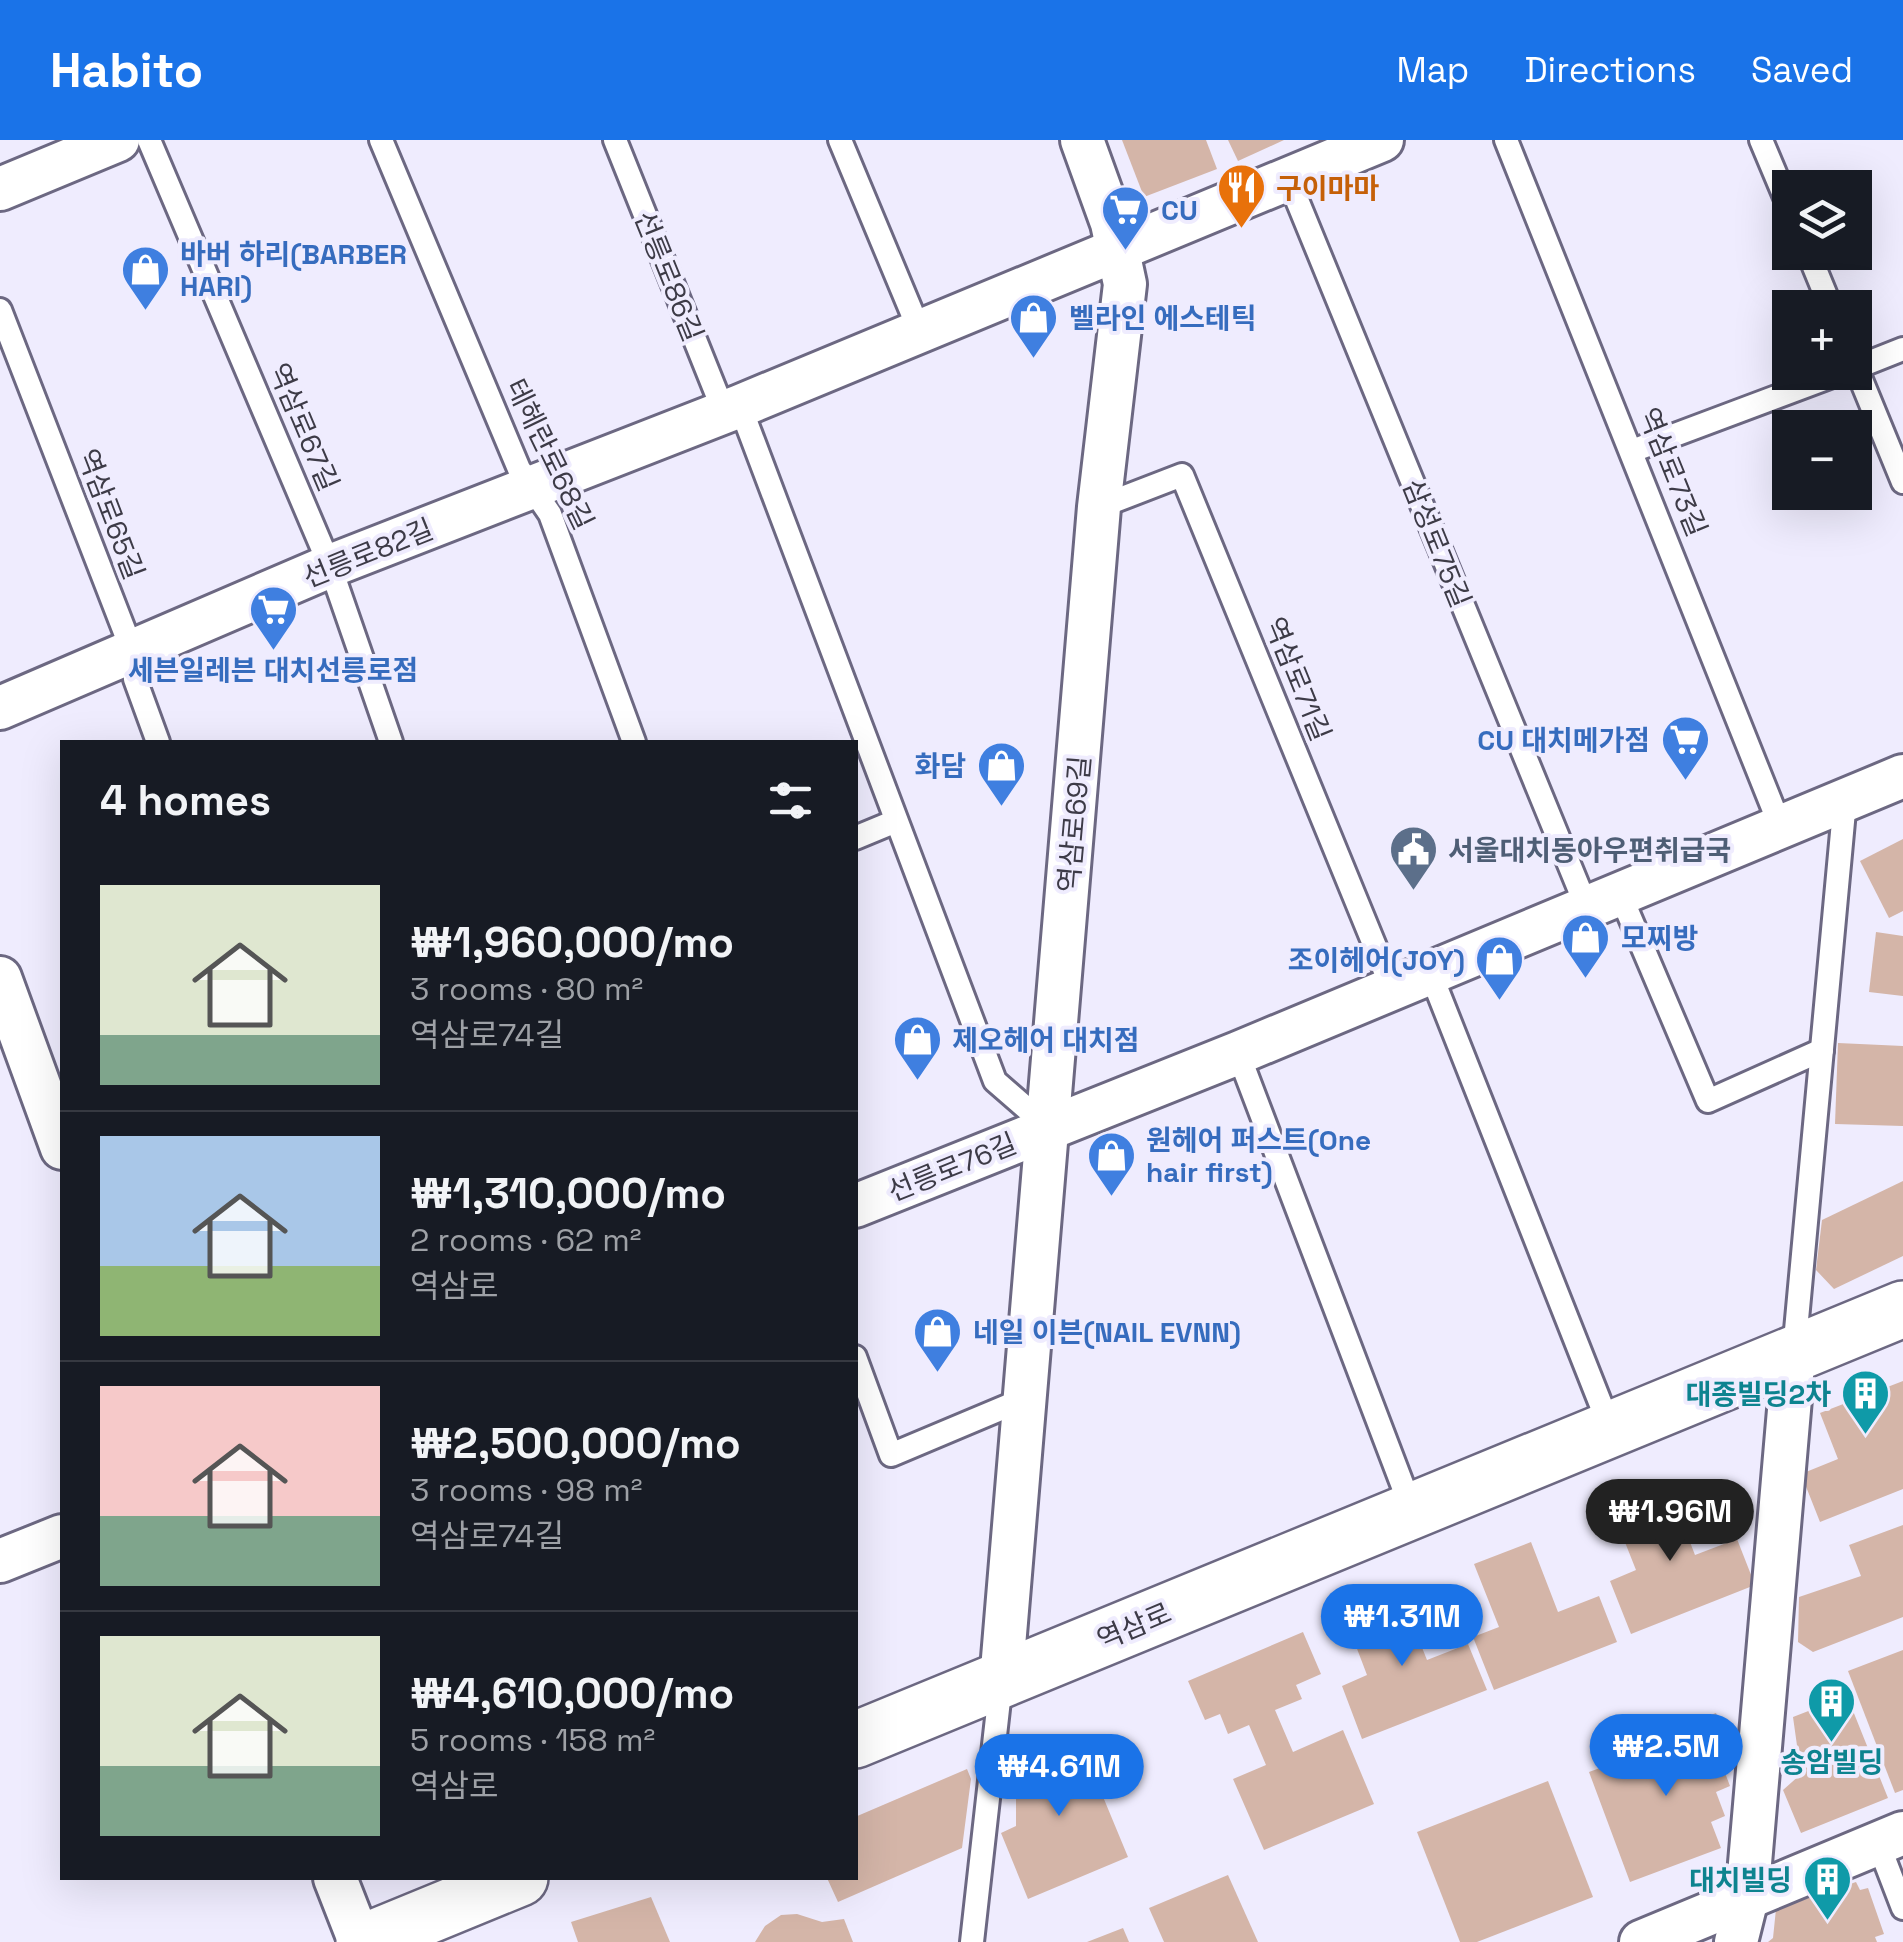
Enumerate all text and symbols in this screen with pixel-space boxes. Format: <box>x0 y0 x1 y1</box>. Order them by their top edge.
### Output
text: Habito <box>50 40 203 101</box>
text: Map <box>1396 48 1469 92</box>
text: Directions <box>1524 48 1696 92</box>
text: Saved <box>1751 48 1853 92</box>
restaurant icon: 구이마마 <box>1215 162 1267 230</box>
place label: 구이마마 <box>1276 170 1379 206</box>
map controls <box>1772 170 1872 510</box>
button: layers <box>1772 170 1872 270</box>
supermarket icon: CU <box>1100 184 1152 252</box>
place label: CU <box>1161 192 1198 228</box>
street label: 선릉로86길 <box>627 205 711 347</box>
place label: 바버 하리(BARBER HARI) <box>180 236 407 304</box>
shop icon: 바버 하리(BARBER HARI) <box>119 244 171 312</box>
button: + <box>1772 290 1872 390</box>
shop icon: 벨라인 에스테틱 <box>1008 292 1060 360</box>
place label: 벨라인 에스테틱 <box>1069 300 1256 336</box>
street label: 역삼로67길 <box>261 358 347 496</box>
street label: 테헤란로68길 <box>498 373 602 535</box>
street label: 역삼로73길 <box>1631 402 1715 542</box>
button: − <box>1772 410 1872 510</box>
street label: 역삼로65길 <box>70 444 152 584</box>
street label: 삼성로75길 <box>1395 473 1479 613</box>
street label: 선릉로82길 <box>298 511 438 595</box>
supermarket icon: 세븐일레븐 대치선릉로점 <box>247 584 299 652</box>
street label: 역삼로71길 <box>1257 612 1339 746</box>
place label: 세븐일레븐 대치선릉로점 <box>128 652 418 688</box>
supermarket icon: CU 대치메가점 <box>1659 714 1711 782</box>
place label: CU 대치메가점 <box>1477 722 1650 758</box>
shop icon: 화담 <box>975 740 1027 808</box>
place label: 화담 <box>914 748 966 784</box>
street label: 역삼로69길 <box>1050 754 1098 894</box>
icon: filters <box>763 773 818 828</box>
text: 4 homes <box>100 774 271 827</box>
public building icon: 서울대치동아우편취급국 <box>1387 824 1439 892</box>
place label: 서울대치동아우편취급국 <box>1448 832 1731 868</box>
shop icon: 모찌방 <box>1560 912 1612 980</box>
text: ₩1,960,000/mo <box>410 916 734 969</box>
place label: 모찌방 <box>1621 920 1699 956</box>
icon: home <box>180 925 300 1045</box>
shop icon: 조이헤어(JOY) <box>1474 934 1526 1002</box>
place label: 조이헤어(JOY) <box>1288 942 1465 978</box>
text: 3 rooms · 80 m² <box>410 969 643 1009</box>
shop icon: 제오헤어 대치점 <box>891 1014 943 1082</box>
text: 역삼로74길 <box>410 1015 564 1055</box>
place label: 제오헤어 대치점 <box>952 1022 1139 1058</box>
place label: 원헤어 퍼스트(One hair first) <box>1146 1122 1371 1190</box>
street label: 선릉로76길 <box>882 1125 1022 1209</box>
shop icon: 원헤어 퍼스트(One hair first) <box>1085 1130 1137 1198</box>
text: ₩1,310,000/mo <box>410 1167 726 1220</box>
icon: home <box>180 1176 300 1296</box>
text: 2 rooms · 62 m² <box>410 1220 642 1260</box>
text: 역삼로 <box>410 1266 498 1306</box>
shop icon: 네일 이븐(NAIL EVNN) <box>912 1306 964 1374</box>
place label: 네일 이븐(NAIL EVNN) <box>973 1314 1241 1350</box>
building icon: 대종빌딩2차 <box>1840 1368 1892 1436</box>
place label: 대종빌딩2차 <box>1686 1376 1831 1412</box>
text: ₩2,500,000/mo <box>410 1417 741 1470</box>
icon: home <box>180 1426 300 1546</box>
text: 3 rooms · 98 m² <box>410 1470 642 1510</box>
pin: ₩1.96M <box>1589 1479 1751 1564</box>
text: ₩1.96M <box>1608 1491 1732 1531</box>
text: 역삼로74길 <box>410 1516 564 1556</box>
pin: ₩1.31M <box>1321 1584 1483 1669</box>
street label: 역삼로 <box>1091 1594 1177 1658</box>
text: ₩1.31M <box>1343 1596 1461 1636</box>
text: ₩4,610,000/mo <box>410 1667 734 1720</box>
icon: home <box>180 1676 300 1796</box>
building icon: 송암빌딩 <box>1806 1676 1858 1744</box>
pin: ₩2.5M <box>1596 1714 1736 1799</box>
text: 5 rooms · 158 m² <box>410 1720 655 1760</box>
text: ₩2.5M <box>1612 1726 1720 1766</box>
pin: ₩4.61M <box>978 1734 1140 1819</box>
place label: 송암빌딩 <box>1780 1744 1884 1780</box>
text: ₩4.61M <box>997 1746 1121 1786</box>
text: 역삼로 <box>410 1766 498 1806</box>
building icon: 대치빌딩 <box>1801 1854 1853 1922</box>
place label: 대치빌딩 <box>1689 1862 1792 1898</box>

